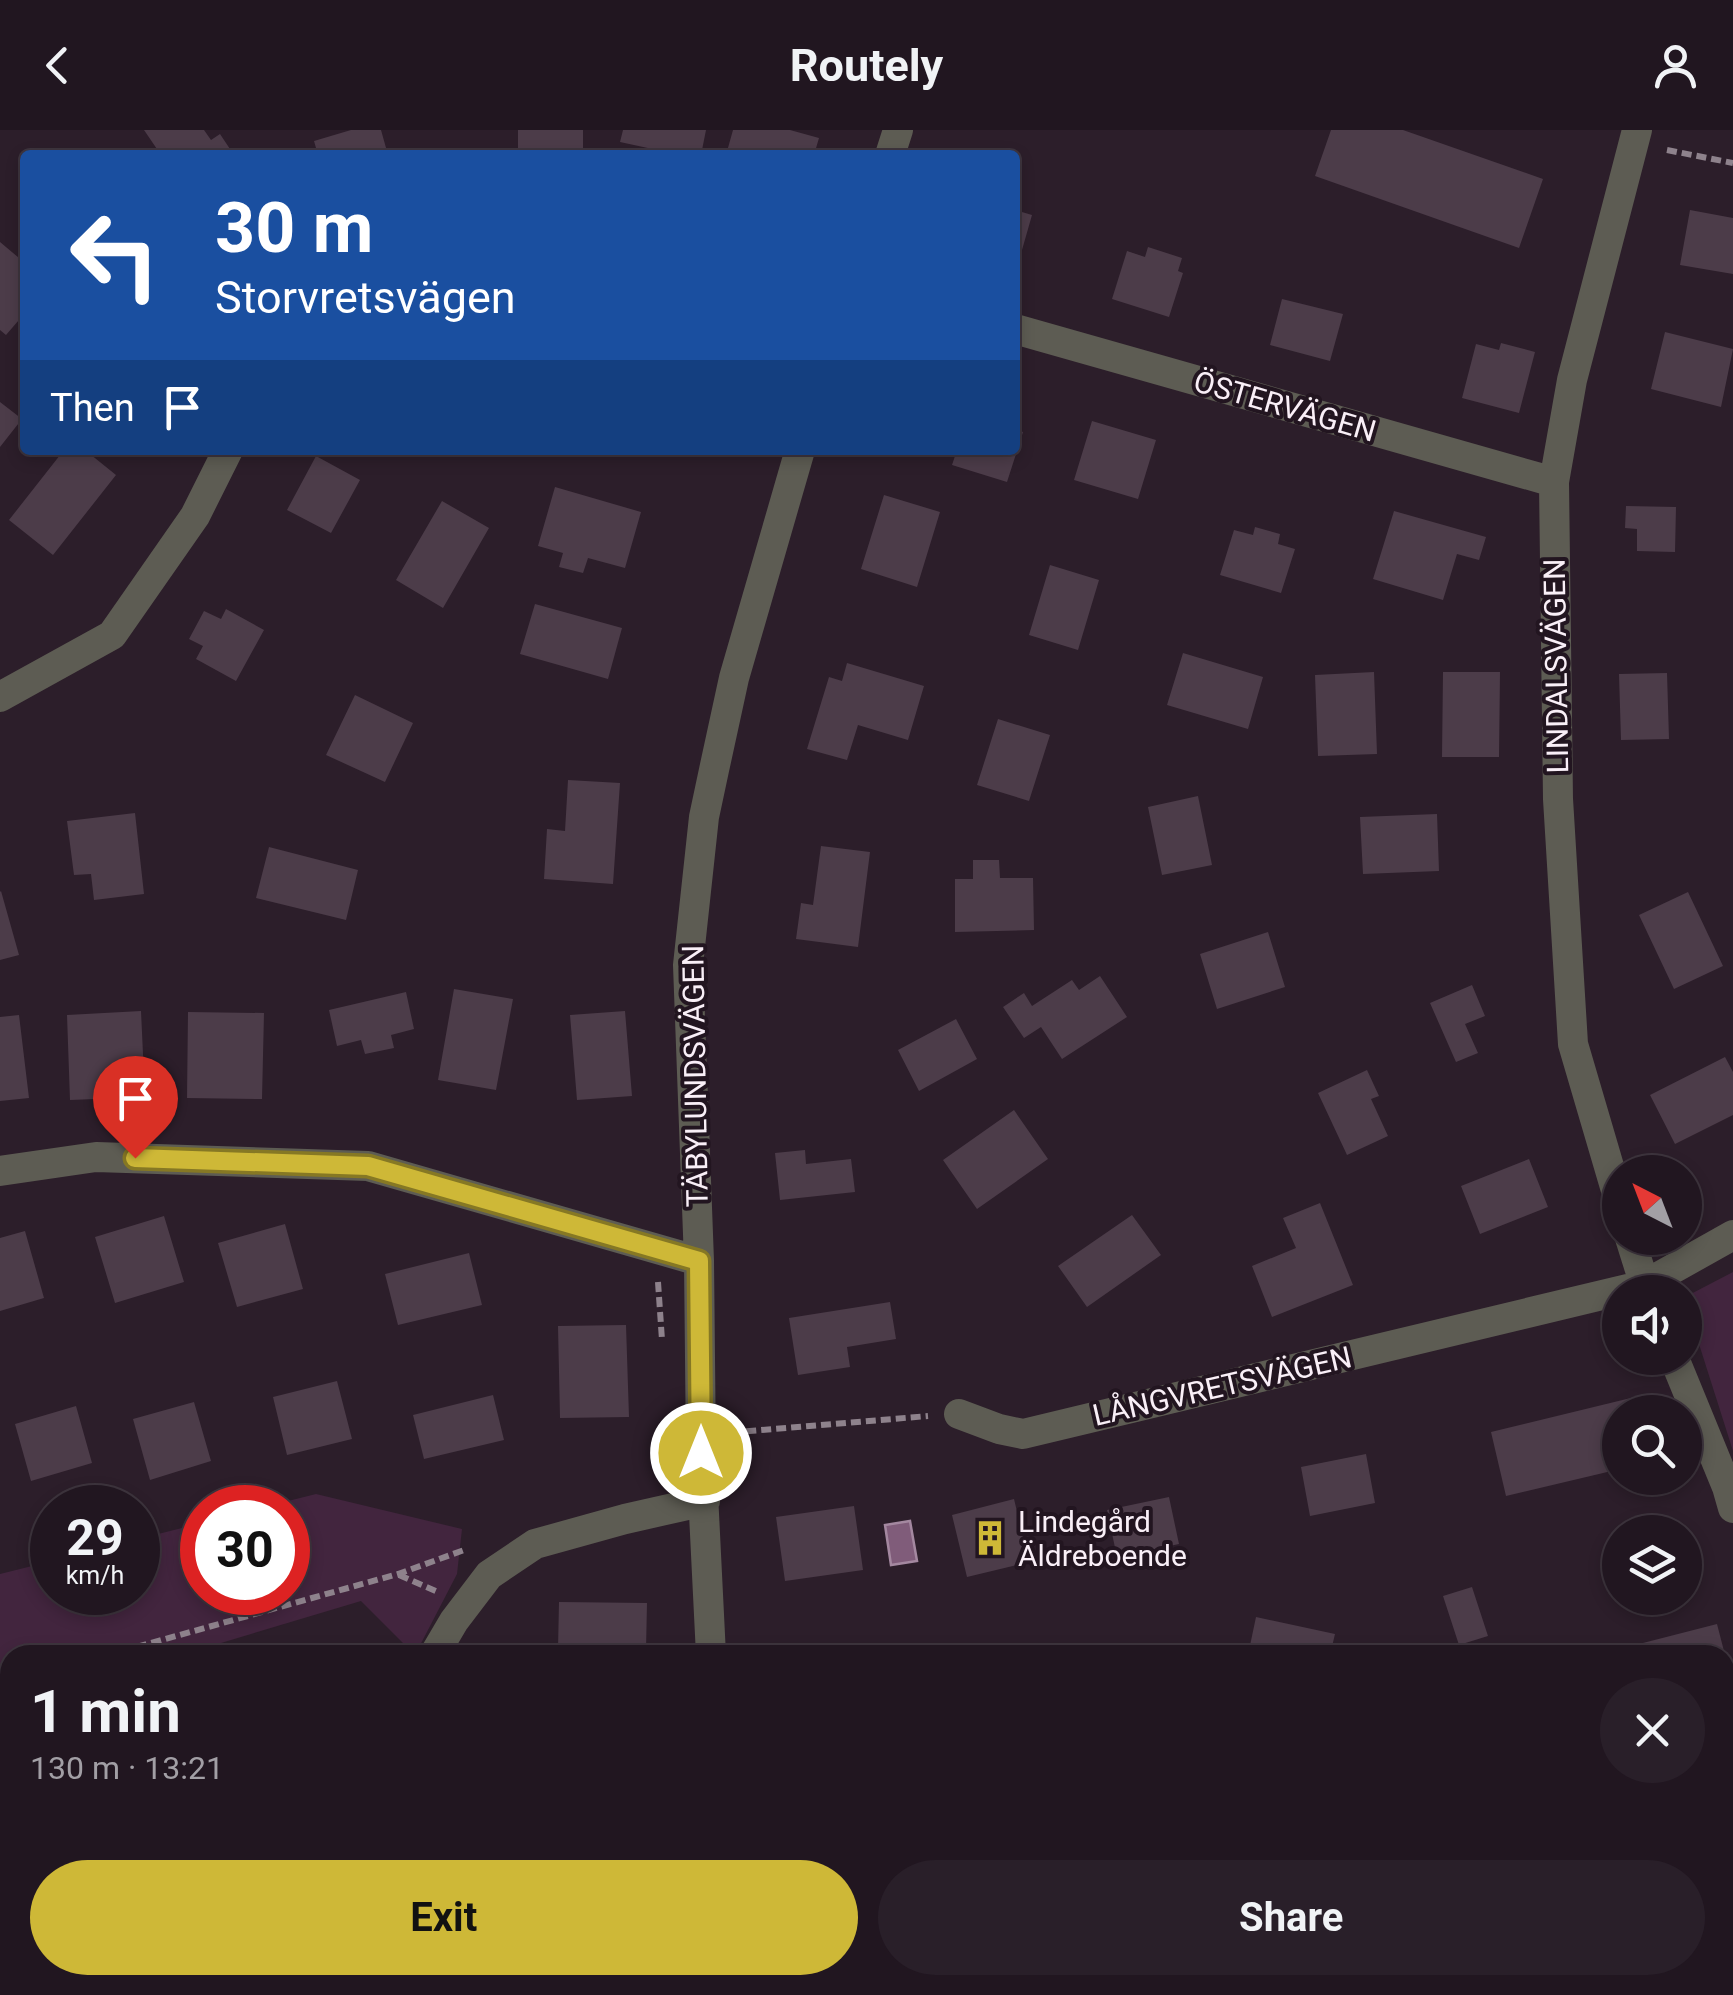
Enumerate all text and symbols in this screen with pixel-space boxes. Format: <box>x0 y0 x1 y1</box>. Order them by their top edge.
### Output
icon: back <box>30 38 85 93</box>
icon: person <box>1648 38 1703 93</box>
text: Routely <box>790 39 943 92</box>
text: 30 m <box>215 187 373 269</box>
icon: left <box>50 190 180 320</box>
text: Storvretsvägen <box>215 271 516 324</box>
street label: ÖSTERVÄGEN <box>1190 363 1380 449</box>
icon: arrive <box>155 380 210 435</box>
text: Then <box>50 386 135 430</box>
street label: LINDALSVÄGEN <box>1537 558 1575 774</box>
street label: TÄBYLUNDSVÄGEN <box>675 945 715 1207</box>
pin <box>93 1056 178 1159</box>
icon: arrive <box>108 1071 163 1126</box>
north arrow <box>1602 1155 1702 1255</box>
map controls <box>1602 1155 1702 1615</box>
button: sound <box>1602 1275 1702 1375</box>
street label: LÅNGVRETSVÄGEN <box>1089 1338 1355 1433</box>
button: search <box>1602 1395 1702 1495</box>
position arrow <box>649 1401 753 1505</box>
speed limit sign: 30 <box>180 1485 310 1615</box>
place label: Lindegård Äldreboende <box>1018 1504 1187 1573</box>
text: 29 <box>66 1509 124 1567</box>
button: layers <box>1602 1515 1702 1615</box>
building icon: Lindegård Äldreboende <box>971 1519 1009 1557</box>
text: km/h <box>66 1561 124 1590</box>
text: 1 min <box>30 1676 181 1747</box>
button: close <box>1600 1678 1705 1783</box>
text: 130 m · 13:21 <box>30 1749 224 1787</box>
button: Exit <box>30 1860 858 1975</box>
button: Share <box>878 1860 1705 1975</box>

